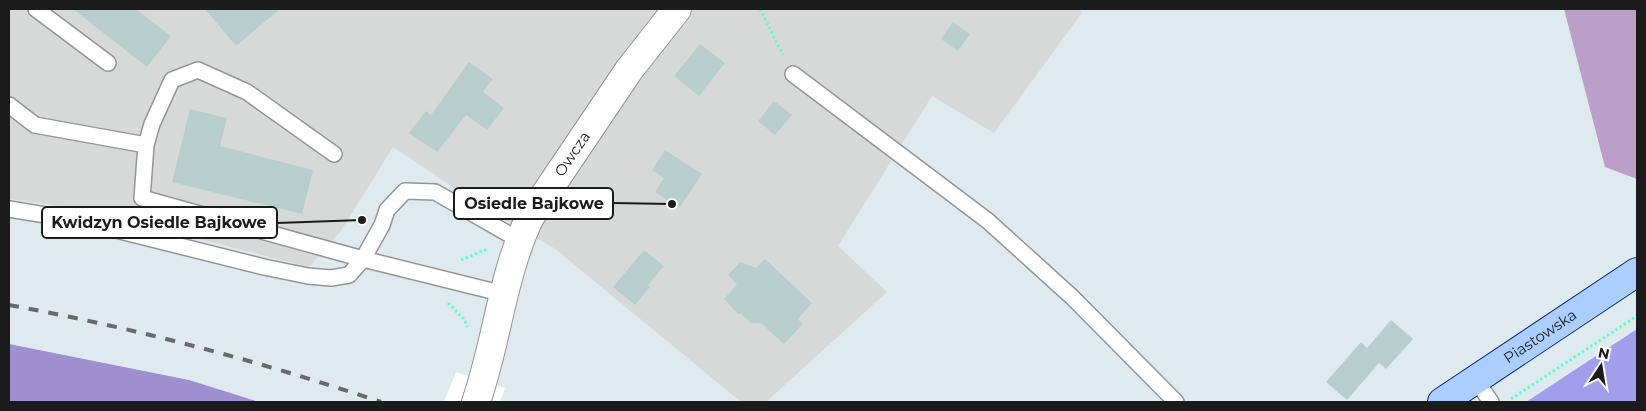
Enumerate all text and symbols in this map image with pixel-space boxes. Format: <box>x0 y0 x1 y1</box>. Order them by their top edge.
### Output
street label: Owcza <box>550 127 594 180</box>
callout: Osiedle Bajkowe <box>454 188 613 219</box>
text: Osiedle Bajkowe <box>464 194 604 213</box>
callout: Kwidzyn Osiedle Bajkowe <box>42 207 277 238</box>
text: Kwidzyn Osiedle Bajkowe <box>51 213 267 232</box>
street label: Piastowska <box>1500 305 1580 367</box>
north arrow <box>1576 341 1626 391</box>
text: N <box>1596 343 1611 363</box>

